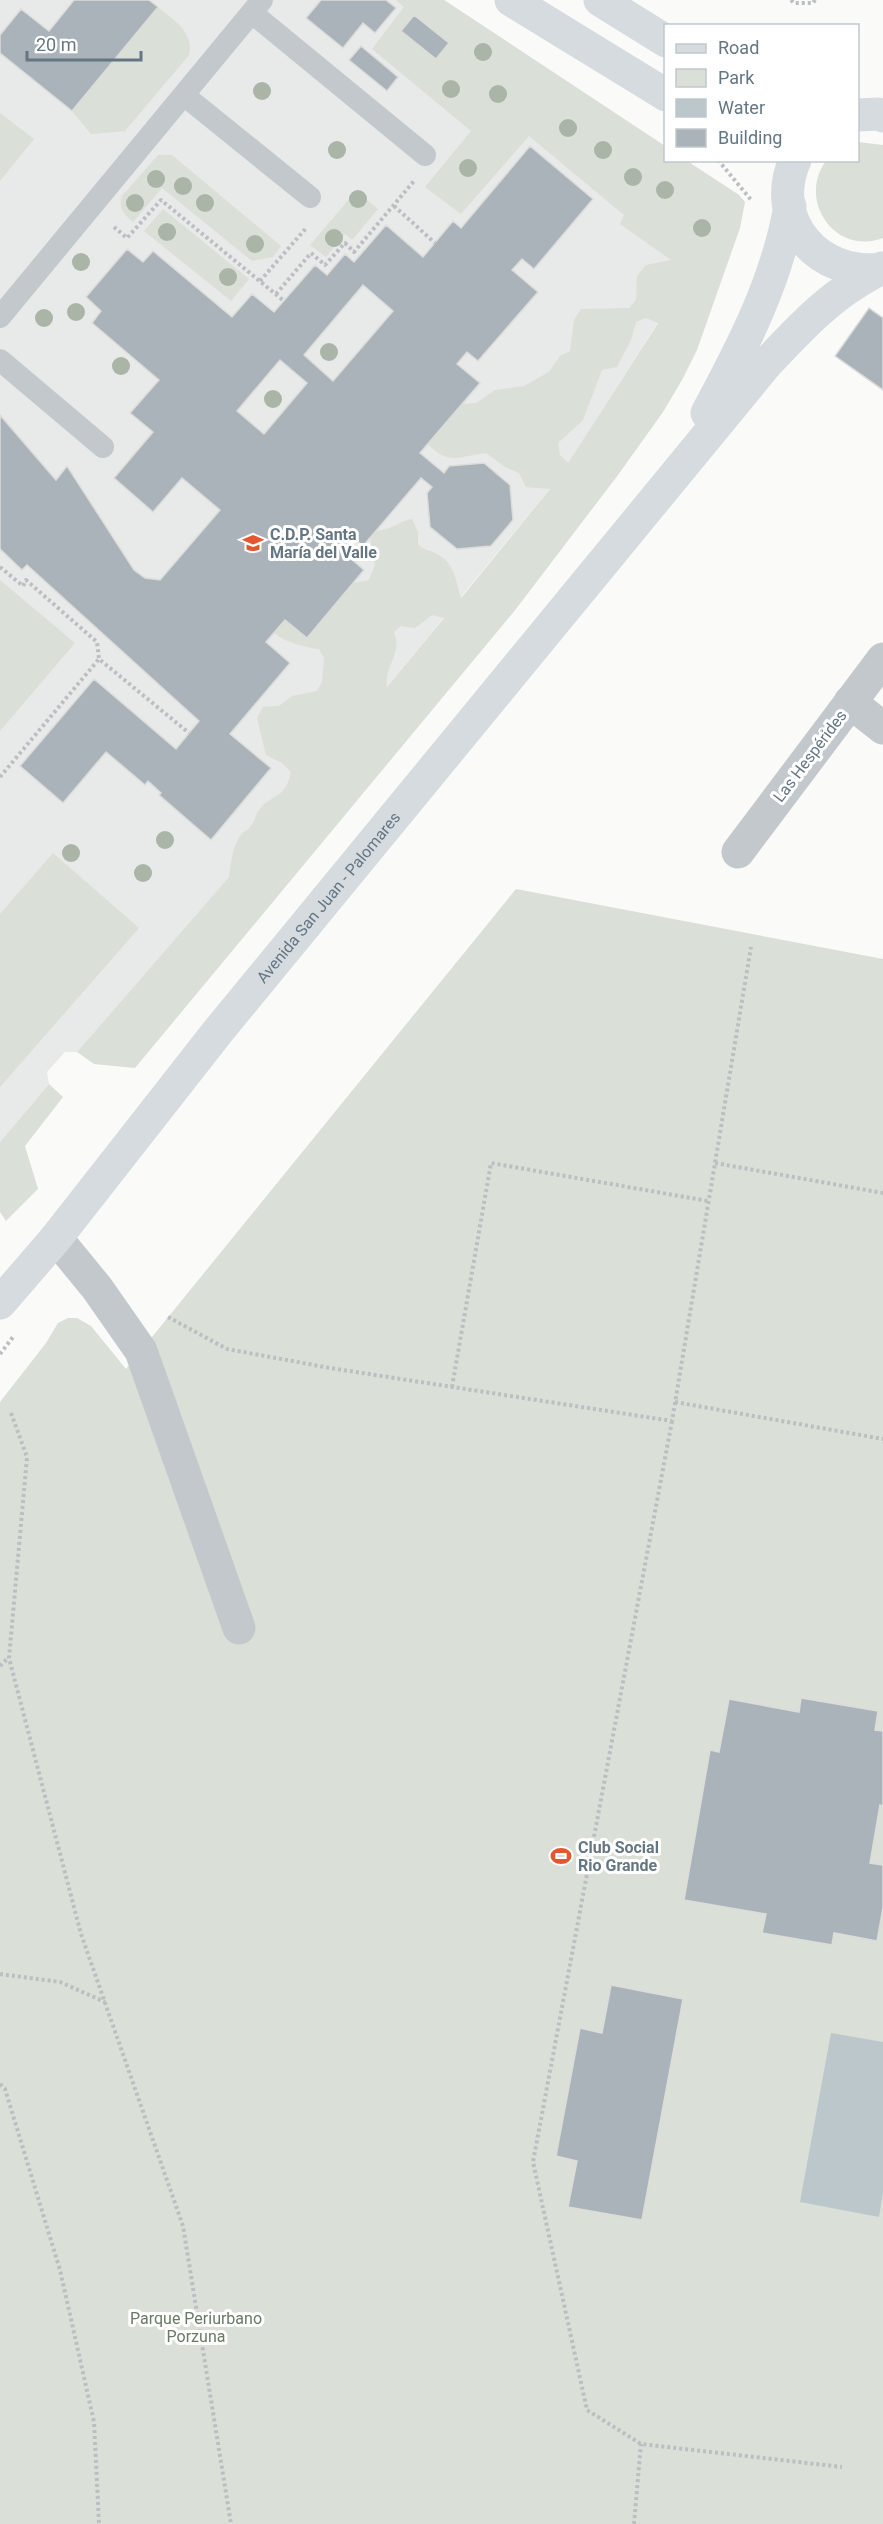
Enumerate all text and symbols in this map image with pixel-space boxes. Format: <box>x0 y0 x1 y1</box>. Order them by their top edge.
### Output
scale bar <box>27 24 141 62</box>
legend <box>664 24 859 162</box>
text: 20 m <box>36 34 76 55</box>
text: Road <box>718 37 759 58</box>
text: Park <box>718 67 755 88</box>
text: Water <box>718 97 765 118</box>
text: Building <box>718 127 782 148</box>
place label: C.D.P. Santa María del Valle <box>270 525 377 562</box>
school or university icon: C.D.P. Santa María del Valle <box>241 531 265 555</box>
street label: Las Hespérides <box>769 706 851 806</box>
street label: Avenida San Juan - Palomares <box>252 808 404 987</box>
place label: Club Social Rio Grande <box>578 1838 659 1875</box>
sports icon: Club Social Rio Grande <box>549 1844 573 1868</box>
park label: Parque Periurbano Porzuna <box>130 2309 262 2346</box>

